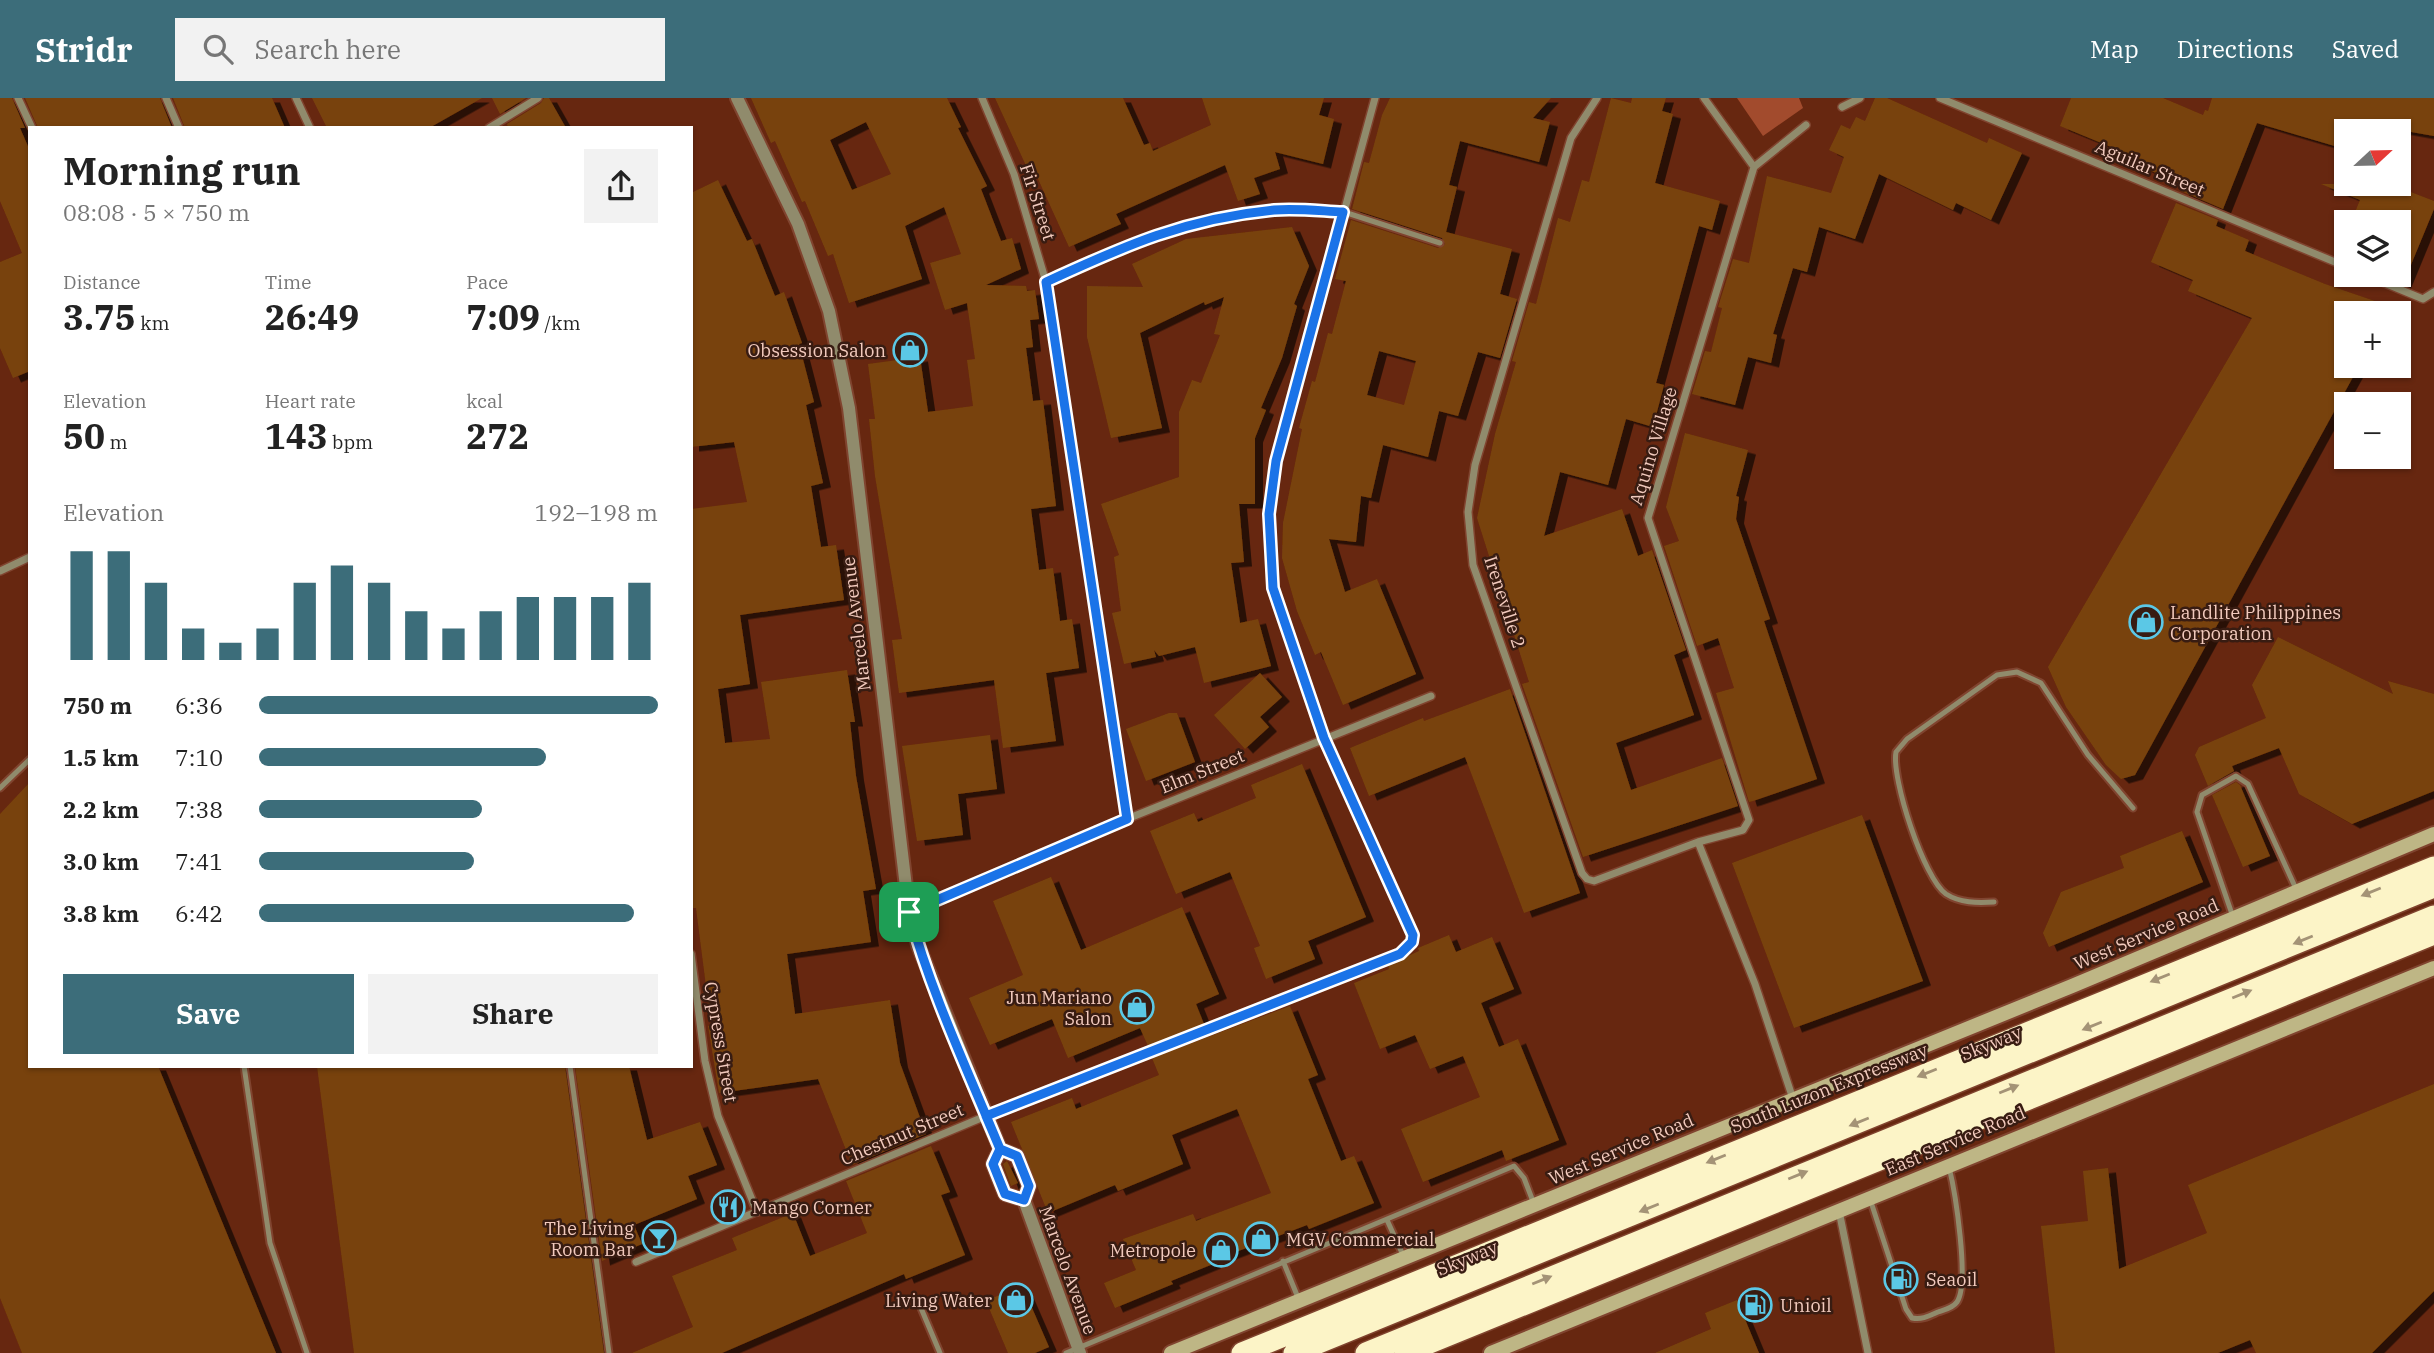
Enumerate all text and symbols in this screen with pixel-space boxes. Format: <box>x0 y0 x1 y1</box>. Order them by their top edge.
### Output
search box <box>175 18 665 81</box>
text: Stridr <box>35 28 133 71</box>
icon: search <box>199 30 237 68</box>
text: Search here <box>255 32 401 66</box>
text: Map <box>2090 33 2139 65</box>
text: Directions <box>2177 33 2294 65</box>
text: Saved <box>2332 33 2399 65</box>
north arrow <box>2334 119 2412 196</box>
map controls <box>2334 119 2411 469</box>
street label: Aguilar Street <box>2092 135 2208 201</box>
text: Morning run <box>63 146 301 195</box>
button: share <box>584 149 658 223</box>
street label: Fir Street <box>1015 161 1061 243</box>
text: 08:08 · 5 × 750 m <box>63 197 250 227</box>
button: layers <box>2334 210 2411 287</box>
text: Distance <box>63 270 141 294</box>
text: Time <box>265 270 311 294</box>
text: Pace <box>466 270 508 294</box>
text: 3.75 <box>63 294 136 340</box>
text: 26:49 <box>265 294 359 340</box>
text: 7:09 <box>466 294 540 340</box>
button: + <box>2334 301 2411 378</box>
text: km <box>136 311 170 335</box>
text: /km <box>540 311 581 335</box>
shop icon: Obsession Salon <box>891 331 929 369</box>
place label: Obsession Salon <box>747 339 886 362</box>
street label: Aquino Village <box>1624 384 1682 508</box>
text: Elevation <box>63 389 147 413</box>
text: Heart rate <box>265 389 356 413</box>
text: kcal <box>466 389 503 413</box>
button: − <box>2334 392 2411 469</box>
text: 50 <box>63 413 105 459</box>
text: 143 <box>265 413 328 459</box>
text: 272 <box>466 413 529 459</box>
text: m <box>105 430 128 454</box>
text: bpm <box>328 430 373 454</box>
text: Elevation <box>63 497 164 527</box>
text: 192–198 m <box>534 497 658 527</box>
street label: Ireneville 2 <box>1479 553 1531 651</box>
street label: Marcelo Avenue <box>836 555 876 693</box>
place label: Landlite Philippines Corporation <box>2170 601 2341 645</box>
shop icon: Landlite Philippines Corporation <box>2127 603 2165 641</box>
text: 750 m <box>63 690 132 720</box>
text: 6:36 <box>175 690 223 720</box>
text: 1.5 km <box>63 742 139 772</box>
text: 7:10 <box>175 742 223 772</box>
street label: Elm Street <box>1157 744 1247 798</box>
text: 2.2 km <box>63 794 139 824</box>
text: 7:38 <box>175 794 223 824</box>
text: 3.0 km <box>63 846 139 876</box>
text: 7:41 <box>175 846 223 876</box>
pin <box>879 882 939 942</box>
one-way arrow <box>2360 887 2381 898</box>
icon: arrive <box>890 893 928 931</box>
street label: West Service Road <box>2070 893 2222 975</box>
text: 3.8 km <box>63 898 139 928</box>
text: 6:42 <box>175 898 223 928</box>
one-way arrow <box>2292 935 2313 946</box>
one-way arrow <box>2149 972 2170 983</box>
button: Save <box>63 974 354 1054</box>
button: Share <box>368 974 658 1054</box>
street label: Cypress Street <box>699 980 743 1104</box>
place label: Jun Mariano Salon <box>1006 986 1112 1030</box>
shop icon: Jun Mariano Salon <box>1118 988 1156 1026</box>
one-way arrow <box>2232 989 2253 1000</box>
street label: Skyway <box>1957 1020 2025 1066</box>
one-way arrow <box>2082 1021 2103 1032</box>
street label: South Luzon Expressway <box>1727 1038 1931 1138</box>
one-way arrow <box>1916 1068 1937 1079</box>
one-way arrow <box>1998 1084 2019 1095</box>
street label: Chestnut Street <box>837 1098 967 1170</box>
street label: East Service Road <box>1881 1101 2029 1181</box>
street label: West Service Road <box>1545 1108 1697 1190</box>
one-way arrow <box>1849 1116 1869 1128</box>
one-way arrow <box>1705 1153 1726 1164</box>
one-way arrow <box>1788 1170 1809 1181</box>
restaurant icon: Mango Corner <box>709 1188 747 1226</box>
place label: Mango Corner <box>752 1196 872 1219</box>
street label: Marcelo Avenue <box>1034 1203 1102 1337</box>
one-way arrow <box>1638 1203 1659 1214</box>
place label: The Living Room Bar <box>544 1217 634 1261</box>
bar icon: The Living Room Bar <box>640 1219 678 1257</box>
shop icon: MGV Commercial <box>1242 1220 1280 1258</box>
place label: MGV Commercial <box>1286 1228 1434 1251</box>
shop icon: Metropole <box>1202 1231 1240 1269</box>
street label: Skyway <box>1433 1235 1501 1281</box>
place label: Metropole <box>1110 1239 1196 1262</box>
fuel station icon: Seaoil <box>1882 1260 1920 1298</box>
place label: Seaoil <box>1926 1268 1977 1291</box>
one-way arrow <box>1532 1275 1553 1286</box>
shop icon: Living Water <box>997 1281 1035 1319</box>
fuel station icon: Unioil <box>1736 1286 1774 1324</box>
place label: Living Water <box>885 1289 992 1312</box>
place label: Unioil <box>1780 1294 1832 1317</box>

